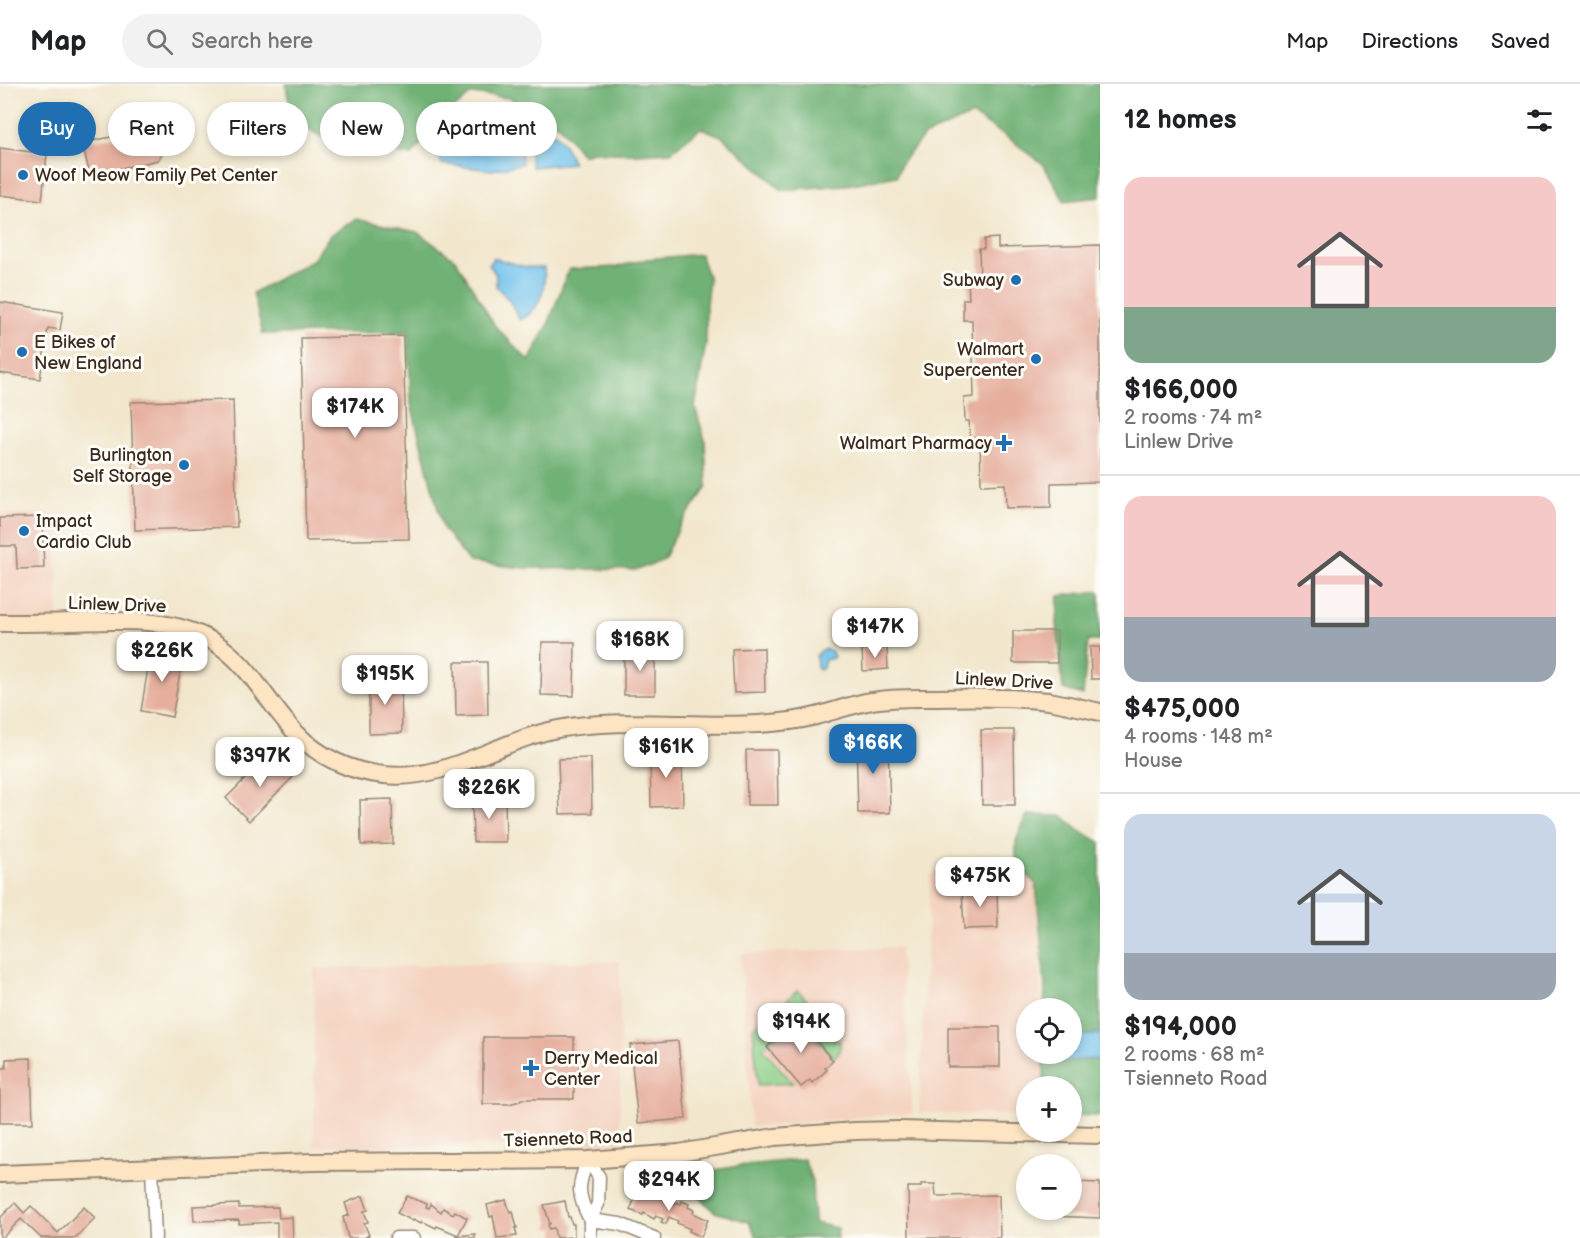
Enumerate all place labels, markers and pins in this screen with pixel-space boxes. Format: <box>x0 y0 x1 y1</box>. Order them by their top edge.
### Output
place label: Woof Meow Family Pet Center <box>35 165 278 186</box>
marker: Woof Meow Family Pet Center <box>16 168 30 182</box>
place label: Subway <box>943 270 1005 291</box>
marker: Subway <box>1009 273 1023 287</box>
place label: E Bikes of New England <box>34 332 142 374</box>
place label: Walmart Supercenter <box>923 339 1024 381</box>
marker: E Bikes of New England <box>15 345 29 359</box>
marker: Walmart Supercenter <box>1029 352 1043 366</box>
pin: $174K <box>313 388 397 439</box>
place label: Walmart Pharmacy <box>840 433 993 454</box>
marker: Walmart Pharmacy <box>997 436 1011 450</box>
place label: Burlington Self Storage <box>73 445 172 487</box>
marker: Burlington Self Storage <box>177 458 191 472</box>
place label: Impact Cardio Club <box>36 511 132 553</box>
marker: Impact Cardio Club <box>17 524 31 538</box>
pin: $147K <box>833 608 917 659</box>
pin: $168K <box>598 621 682 672</box>
pin: $226K <box>120 632 204 683</box>
pin: $195K <box>343 655 427 706</box>
pin: $166K <box>831 724 915 775</box>
pin: $161K <box>624 728 708 779</box>
pin: $397K <box>218 737 302 788</box>
pin: $226K <box>447 769 531 820</box>
pin: $475K <box>938 857 1022 908</box>
pin: $194K <box>759 1003 843 1054</box>
place label: Derry Medical Center <box>544 1048 658 1090</box>
marker: Derry Medical Center <box>522 1059 540 1077</box>
pin: $294K <box>627 1161 711 1212</box>

